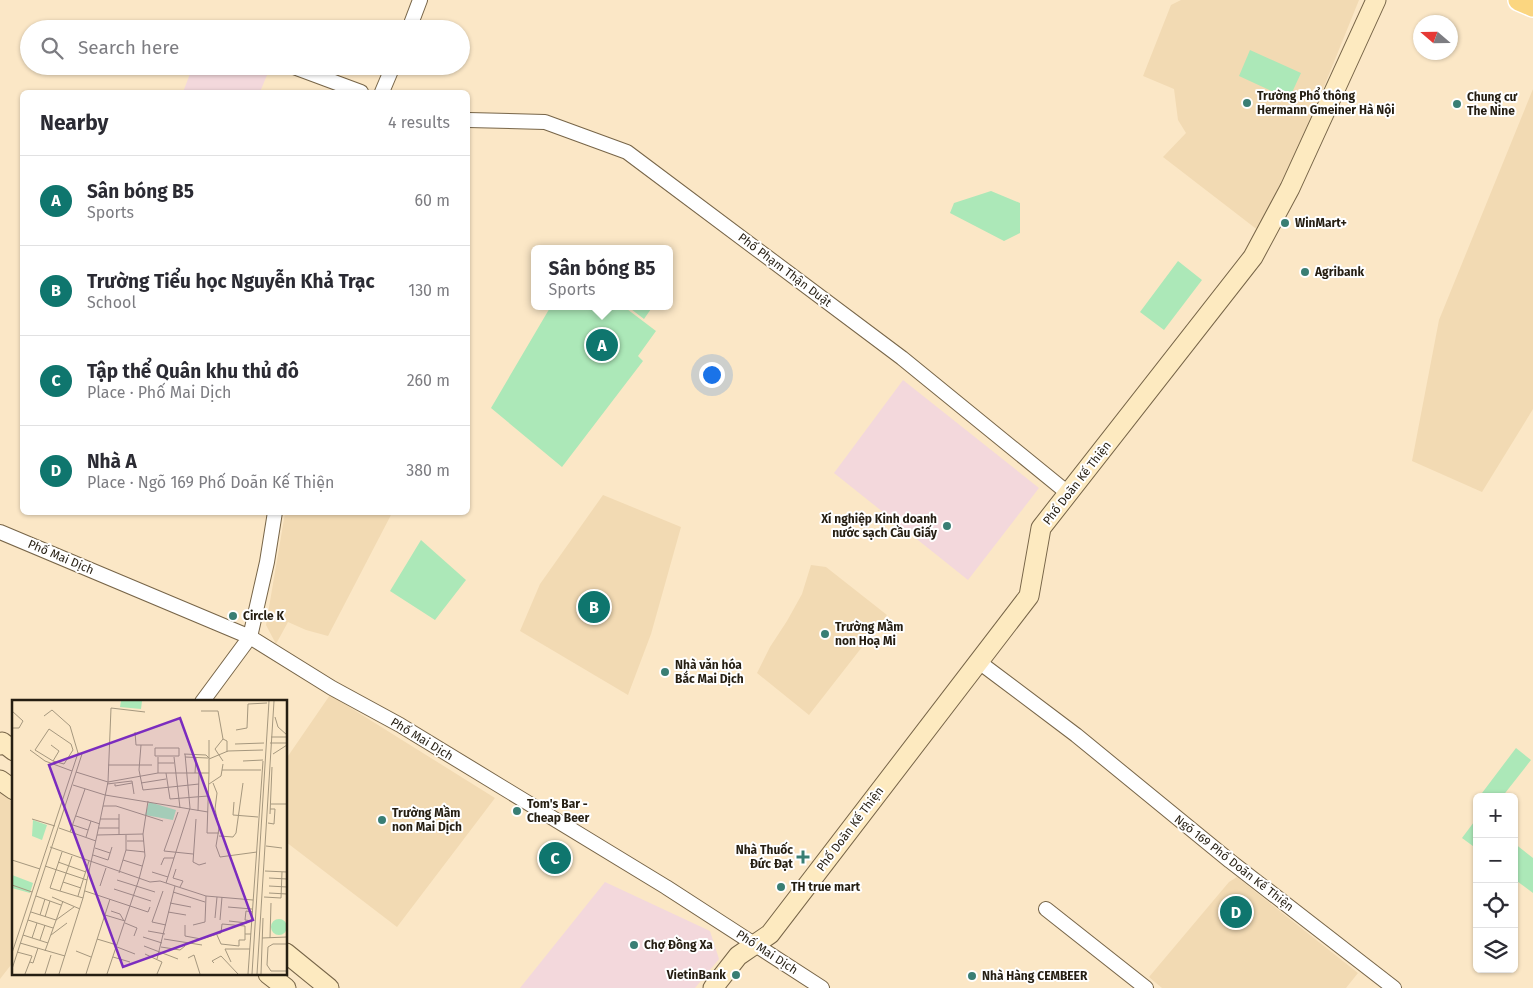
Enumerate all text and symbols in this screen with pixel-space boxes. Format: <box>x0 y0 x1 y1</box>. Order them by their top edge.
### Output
north arrow <box>1413 15 1458 60</box>
search box <box>20 20 470 75</box>
icon: search <box>38 34 66 62</box>
text: Search here <box>78 36 179 59</box>
place label: Trường Phổ thông Hermann Gmeiner Hà Nội <box>1257 87 1395 117</box>
place label: Chung cư The Nine <box>1467 90 1518 118</box>
marker: Trường Phổ thông Hermann Gmeiner Hà Nội <box>1241 97 1253 109</box>
marker: Chung cư The Nine <box>1451 98 1463 110</box>
text: Nearby <box>40 110 108 136</box>
text: 4 results <box>388 113 450 132</box>
text: Sân bóng B5 <box>87 180 194 203</box>
text: A <box>51 191 61 210</box>
text: 60 m <box>415 191 450 210</box>
text: Sports <box>87 203 134 222</box>
place label: WinMart+ <box>1295 216 1347 230</box>
marker: WinMart+ <box>1279 217 1291 229</box>
street label: Phố Phạm Thận Duật <box>736 230 836 310</box>
popup <box>531 245 673 310</box>
text: Sân bóng B5 <box>549 257 655 280</box>
place label: Agribank <box>1314 265 1364 279</box>
marker: Agribank <box>1299 266 1311 278</box>
text: Trường Tiểu học Nguyễn Khả Trạc <box>87 270 375 293</box>
text: Sports <box>549 280 596 299</box>
text: B <box>51 281 61 300</box>
text: 130 m <box>408 281 450 300</box>
text: School <box>87 293 136 312</box>
pin: A <box>586 326 618 364</box>
text: Tập thể Quân khu thủ đô <box>87 360 299 383</box>
your location <box>699 362 725 388</box>
text: C <box>51 371 61 390</box>
text: 260 m <box>407 371 450 390</box>
text: Place · Phố Mai Dịch <box>87 383 232 402</box>
street label: Phố Doãn Kế Thiện <box>1039 438 1114 528</box>
text: Nhà A <box>87 450 137 473</box>
text: D <box>51 461 61 480</box>
text: 380 m <box>406 461 450 480</box>
text: Place · Ngõ 169 Phố Doãn Kế Thiện <box>87 473 334 492</box>
place label: Xí nghiệp Kinh doanh nước sạch Cầu Giấy <box>820 512 938 540</box>
marker: Xí nghiệp Kinh doanh nước sạch Cầu Giấy <box>941 520 953 532</box>
street label: Phố Mai Dịch <box>26 536 96 577</box>
pin: B <box>578 588 610 626</box>
place label: Circle K <box>243 609 284 623</box>
marker: Circle K <box>227 610 239 622</box>
place label: Trường Mầm non Hoạ Mi <box>835 618 903 648</box>
marker: Trường Mầm non Hoạ Mi <box>819 628 831 640</box>
place label: Nhà văn hóa Bắc Mai Dịch <box>675 658 744 686</box>
marker: Nhà văn hóa Bắc Mai Dịch <box>659 666 671 678</box>
inset map <box>12 700 288 976</box>
street label: Phố Mai Dịch <box>388 714 456 763</box>
street label: Phố Doãn Kế Thiện <box>813 783 886 874</box>
map controls <box>1473 793 1518 973</box>
button: + <box>1473 793 1518 838</box>
place label: Tom's Bar - Cheap Beer <box>527 797 589 825</box>
place label: Trường Mầm non Mai Dịch <box>392 804 462 834</box>
marker: Tom's Bar - Cheap Beer <box>511 805 523 817</box>
street label: Ngõ 169 Phố Doãn Kế Thiện <box>1171 812 1297 914</box>
marker: Trường Mầm non Mai Dịch <box>376 814 388 826</box>
button: − <box>1473 838 1518 883</box>
pin: C <box>539 839 571 877</box>
place label: Nhà Thuốc Đức Đạt <box>736 841 793 871</box>
marker: Nhà Thuốc Đức Đạt <box>797 851 809 863</box>
place label: TH true mart <box>791 880 861 894</box>
marker: TH true mart <box>775 881 787 893</box>
button: locate <box>1473 883 1518 928</box>
pin: D <box>1220 893 1252 931</box>
street label: Phố Mai Dịch <box>734 926 801 977</box>
button: layers <box>1473 928 1518 973</box>
place label: Chợ Đồng Xa <box>644 936 713 952</box>
marker: Chợ Đồng Xa <box>628 939 640 951</box>
place label: VietinBank <box>666 968 726 982</box>
marker: VietinBank <box>730 969 742 981</box>
place label: Nhà Hàng CEMBEER <box>982 969 1088 983</box>
marker: Nhà Hàng CEMBEER <box>966 970 978 982</box>

